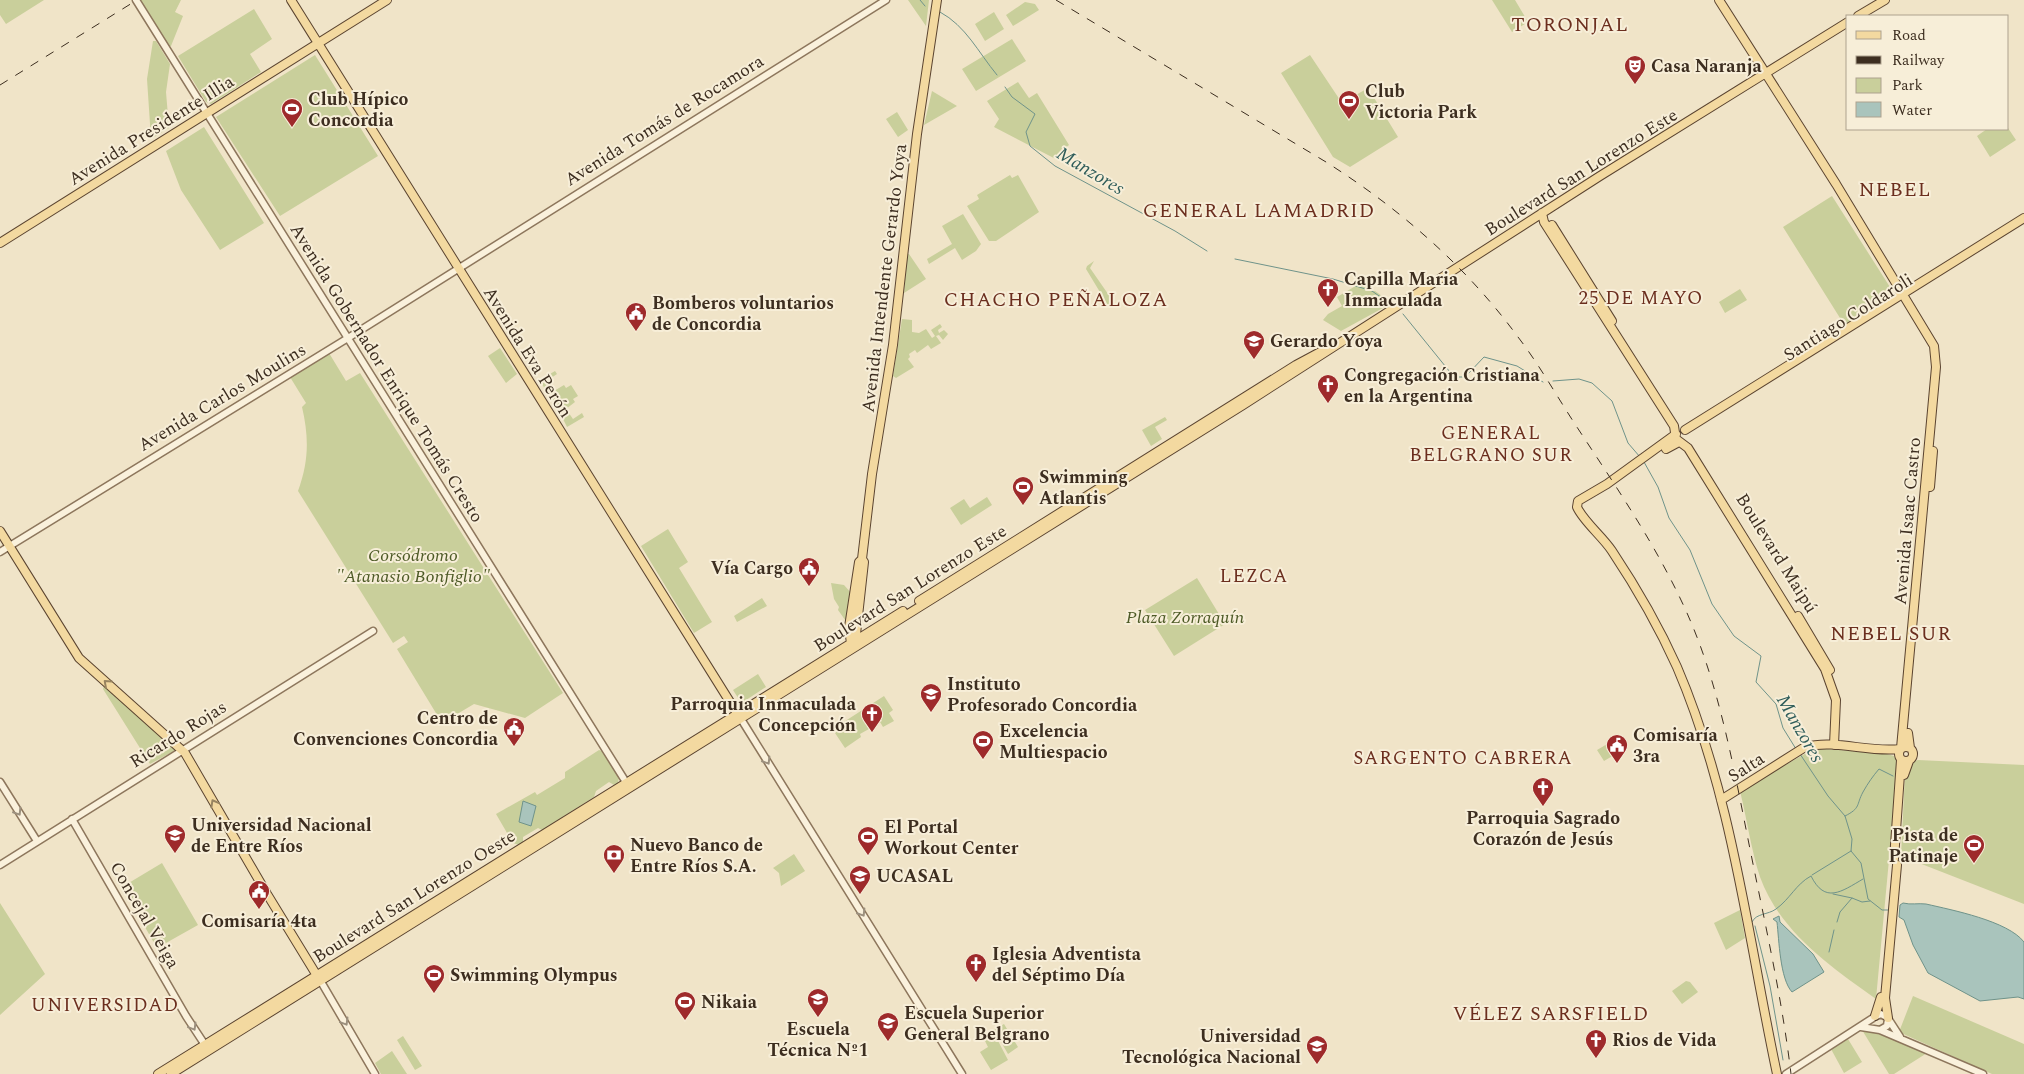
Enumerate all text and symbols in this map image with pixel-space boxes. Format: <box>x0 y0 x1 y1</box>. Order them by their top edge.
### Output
district label: TORONJAL <box>1511 10 1629 40</box>
legend <box>1846 15 2009 130</box>
text: Road <box>1892 24 1926 47</box>
street label: Avenida Tomás de Rocamora <box>559 48 769 193</box>
text: Railway <box>1892 49 1945 72</box>
place label: Casa Naranja <box>1651 53 1763 80</box>
theatre icon: Casa Naranja <box>1623 54 1647 85</box>
street label: Avenida Presidente Illia <box>63 68 240 192</box>
text: Park <box>1892 74 1923 97</box>
place label: Club Victoria Park <box>1365 78 1477 126</box>
place label: Club Hípico Concordia <box>308 86 409 134</box>
sports icon: Club Victoria Park <box>1337 89 1361 120</box>
sports icon: Club Hípico Concordia <box>280 97 304 128</box>
text: Water <box>1892 99 1932 122</box>
street label: Boulevard San Lorenzo Este <box>1479 102 1683 243</box>
water label: Manzores <box>1051 140 1130 203</box>
street label: Avenida Intendente Gerardo Yoya <box>855 142 914 414</box>
district label: NEBEL <box>1859 175 1931 205</box>
district label: GENERAL LAMADRID <box>1143 196 1375 226</box>
street label: Avenida Gobernador Enrique Tomás Cresto <box>283 219 490 528</box>
place label: Capilla Maria Inmaculada <box>1344 266 1459 314</box>
street label: Santiago Coldaroli <box>1778 267 1918 368</box>
church icon: Capilla Maria Inmaculada <box>1316 277 1340 308</box>
street label: Avenida Eva Perón <box>476 281 579 423</box>
district label: 25 DE MAYO <box>1579 284 1703 313</box>
district label: CHACHO PEÑALOZA <box>944 285 1168 315</box>
place label: Bomberos voluntarios de Concordia <box>652 290 834 338</box>
public building icon: Bomberos voluntarios de Concordia <box>624 301 648 332</box>
place label: Gerardo Yoya <box>1270 328 1383 355</box>
school or university icon: Gerardo Yoya <box>1242 329 1266 360</box>
street label: Avenida Carlos Moulins <box>133 336 312 458</box>
place label: Congregación Cristiana en la Argentina <box>1344 362 1541 410</box>
church icon: Congregación Cristiana en la Argentina <box>1316 373 1340 404</box>
district label: GENERAL BELGRANO SUR <box>1409 419 1573 470</box>
street label: Avenida Isaac Castro <box>1887 436 1928 606</box>
place label: Swimming Atlantis <box>1039 464 1128 512</box>
sports icon: Swimming Atlantis <box>1011 475 1035 506</box>
street label: Boulevard Maipú <box>1729 488 1824 619</box>
street label: Boulevard San Lorenzo Este <box>808 518 1012 659</box>
park label: Corsódromo "Atanasio Bonfiglio" <box>336 542 491 590</box>
place label: Vía Cargo <box>711 555 793 582</box>
public building icon: Vía Cargo <box>797 556 821 587</box>
district label: LEZCA <box>1220 562 1288 591</box>
park label: Plaza Zorraquín <box>1126 604 1245 631</box>
district label: NEBEL SUR <box>1830 619 1952 649</box>
place label: Instituto Profesorado Concordia <box>947 671 1138 719</box>
one-way arrow <box>104 680 113 689</box>
school or university icon: Instituto Profesorado Concordia <box>919 682 943 713</box>
water label: Manzores <box>1768 689 1831 769</box>
place label: Parroquia Inmaculada Concepción <box>670 691 857 739</box>
street label: Ricardo Rojas <box>124 694 232 775</box>
church icon: Parroquia Inmaculada Concepción <box>860 702 884 733</box>
place label: Centro de Convenciones Concordia <box>293 705 499 753</box>
public building icon: Centro de Convenciones Concordia <box>502 716 526 747</box>
place label: Excelencia Multiespacio <box>999 718 1108 766</box>
place label: Comisaría 3ra <box>1633 722 1719 770</box>
sports icon: Excelencia Multiespacio <box>971 729 995 760</box>
public building icon: Comisaría 3ra <box>1605 733 1629 764</box>
district label: SARGENTO CABRERA <box>1353 744 1573 773</box>
street label: Salta <box>1723 745 1770 789</box>
one-way arrow <box>760 755 770 764</box>
church icon: Parroquia Sagrado Corazón de Jesús <box>1531 776 1555 807</box>
one-way arrow <box>210 800 220 809</box>
place label: Parroquia Sagrado Corazón de Jesús <box>1466 805 1620 853</box>
one-way arrow <box>12 806 22 815</box>
place label: Universidad Nacional de Entre Ríos <box>191 812 372 860</box>
place label: El Portal Workout Center <box>884 814 1019 862</box>
place label: Pista de Patinaje <box>1889 822 1958 870</box>
school or university icon: Universidad Nacional de Entre Ríos <box>163 823 187 854</box>
street label: Boulevard San Lorenzo Oeste <box>308 823 521 970</box>
sports icon: El Portal Workout Center <box>856 825 880 856</box>
place label: Nuevo Banco de Entre Ríos S.A. <box>630 832 763 880</box>
sports icon: Pista de Patinaje <box>1962 833 1986 864</box>
bank icon: Nuevo Banco de Entre Ríos S.A. <box>602 843 626 874</box>
street label: Concejal Veiga <box>103 857 186 974</box>
place label: UCASAL <box>876 863 953 890</box>
school or university icon: UCASAL <box>848 864 872 895</box>
public building icon: Comisaría 4ta <box>247 879 271 910</box>
place label: Comisaría 4ta <box>201 908 318 935</box>
one-way arrow <box>856 908 866 917</box>
place label: Iglesia Adventista del Séptimo Día <box>992 941 1142 989</box>
church icon: Iglesia Adventista del Séptimo Día <box>964 952 988 983</box>
place label: Swimming Olympus <box>450 962 618 989</box>
sports icon: Swimming Olympus <box>422 963 446 994</box>
school or university icon: Escuela Técnica Nº1 <box>806 987 830 1018</box>
place label: Nikaia <box>701 989 758 1016</box>
sports icon: Nikaia <box>673 990 697 1021</box>
district label: UNIVERSIDAD <box>31 991 179 1020</box>
district label: VÉLEZ SARSFIELD <box>1453 999 1649 1029</box>
place label: Escuela Superior General Belgrano <box>904 1000 1050 1048</box>
school or university icon: Escuela Superior General Belgrano <box>876 1011 900 1042</box>
place label: Escuela Técnica Nº1 <box>767 1016 869 1064</box>
one-way arrow <box>339 1017 349 1026</box>
one-way arrow <box>187 1022 197 1031</box>
place label: Universidad Tecnológica Nacional <box>1122 1023 1301 1071</box>
place label: Rios de Vida <box>1612 1027 1717 1054</box>
church icon: Rios de Vida <box>1584 1028 1608 1059</box>
school or university icon: Universidad Tecnológica Nacional <box>1305 1034 1329 1065</box>

